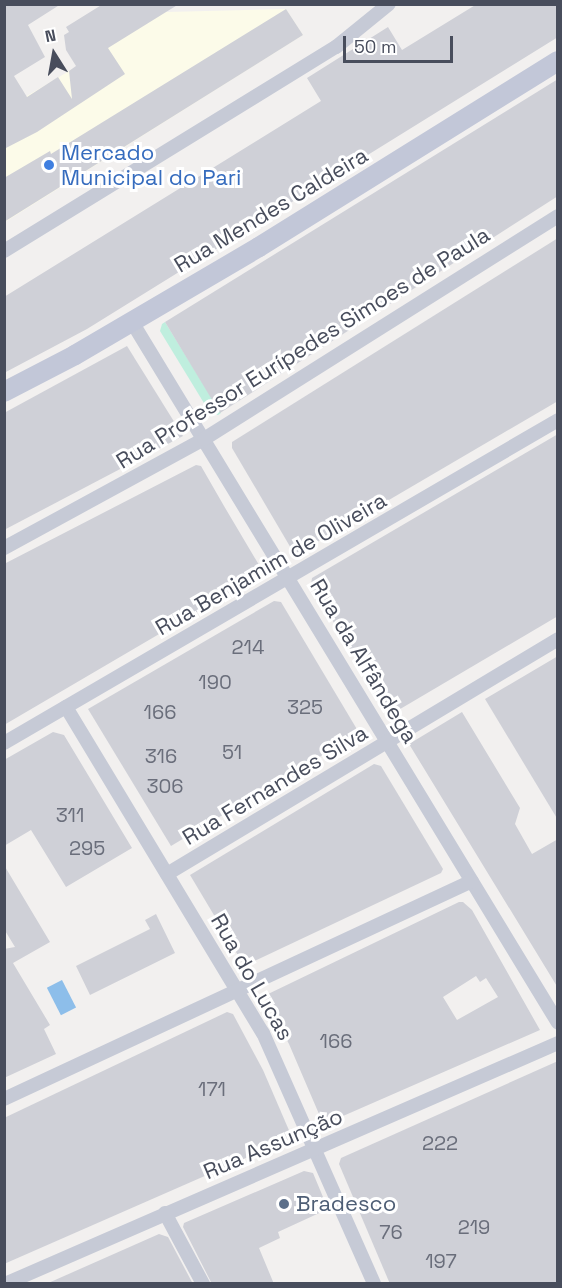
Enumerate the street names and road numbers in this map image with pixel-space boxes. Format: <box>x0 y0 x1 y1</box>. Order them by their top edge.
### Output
street label: Rua Mendes Caldeira <box>170 142 372 278</box>
street label: Rua Professor Eurípedes Simoes de Paula <box>111 221 495 475</box>
street label: Rua Benjamim de Oliveira <box>151 487 391 641</box>
street label: Rua da Alfândega <box>305 574 423 748</box>
street label: Rua Fernandes Silva <box>178 719 372 851</box>
street label: Rua do Lucas <box>205 909 299 1045</box>
street label: Rua Assunção <box>199 1103 347 1185</box>

